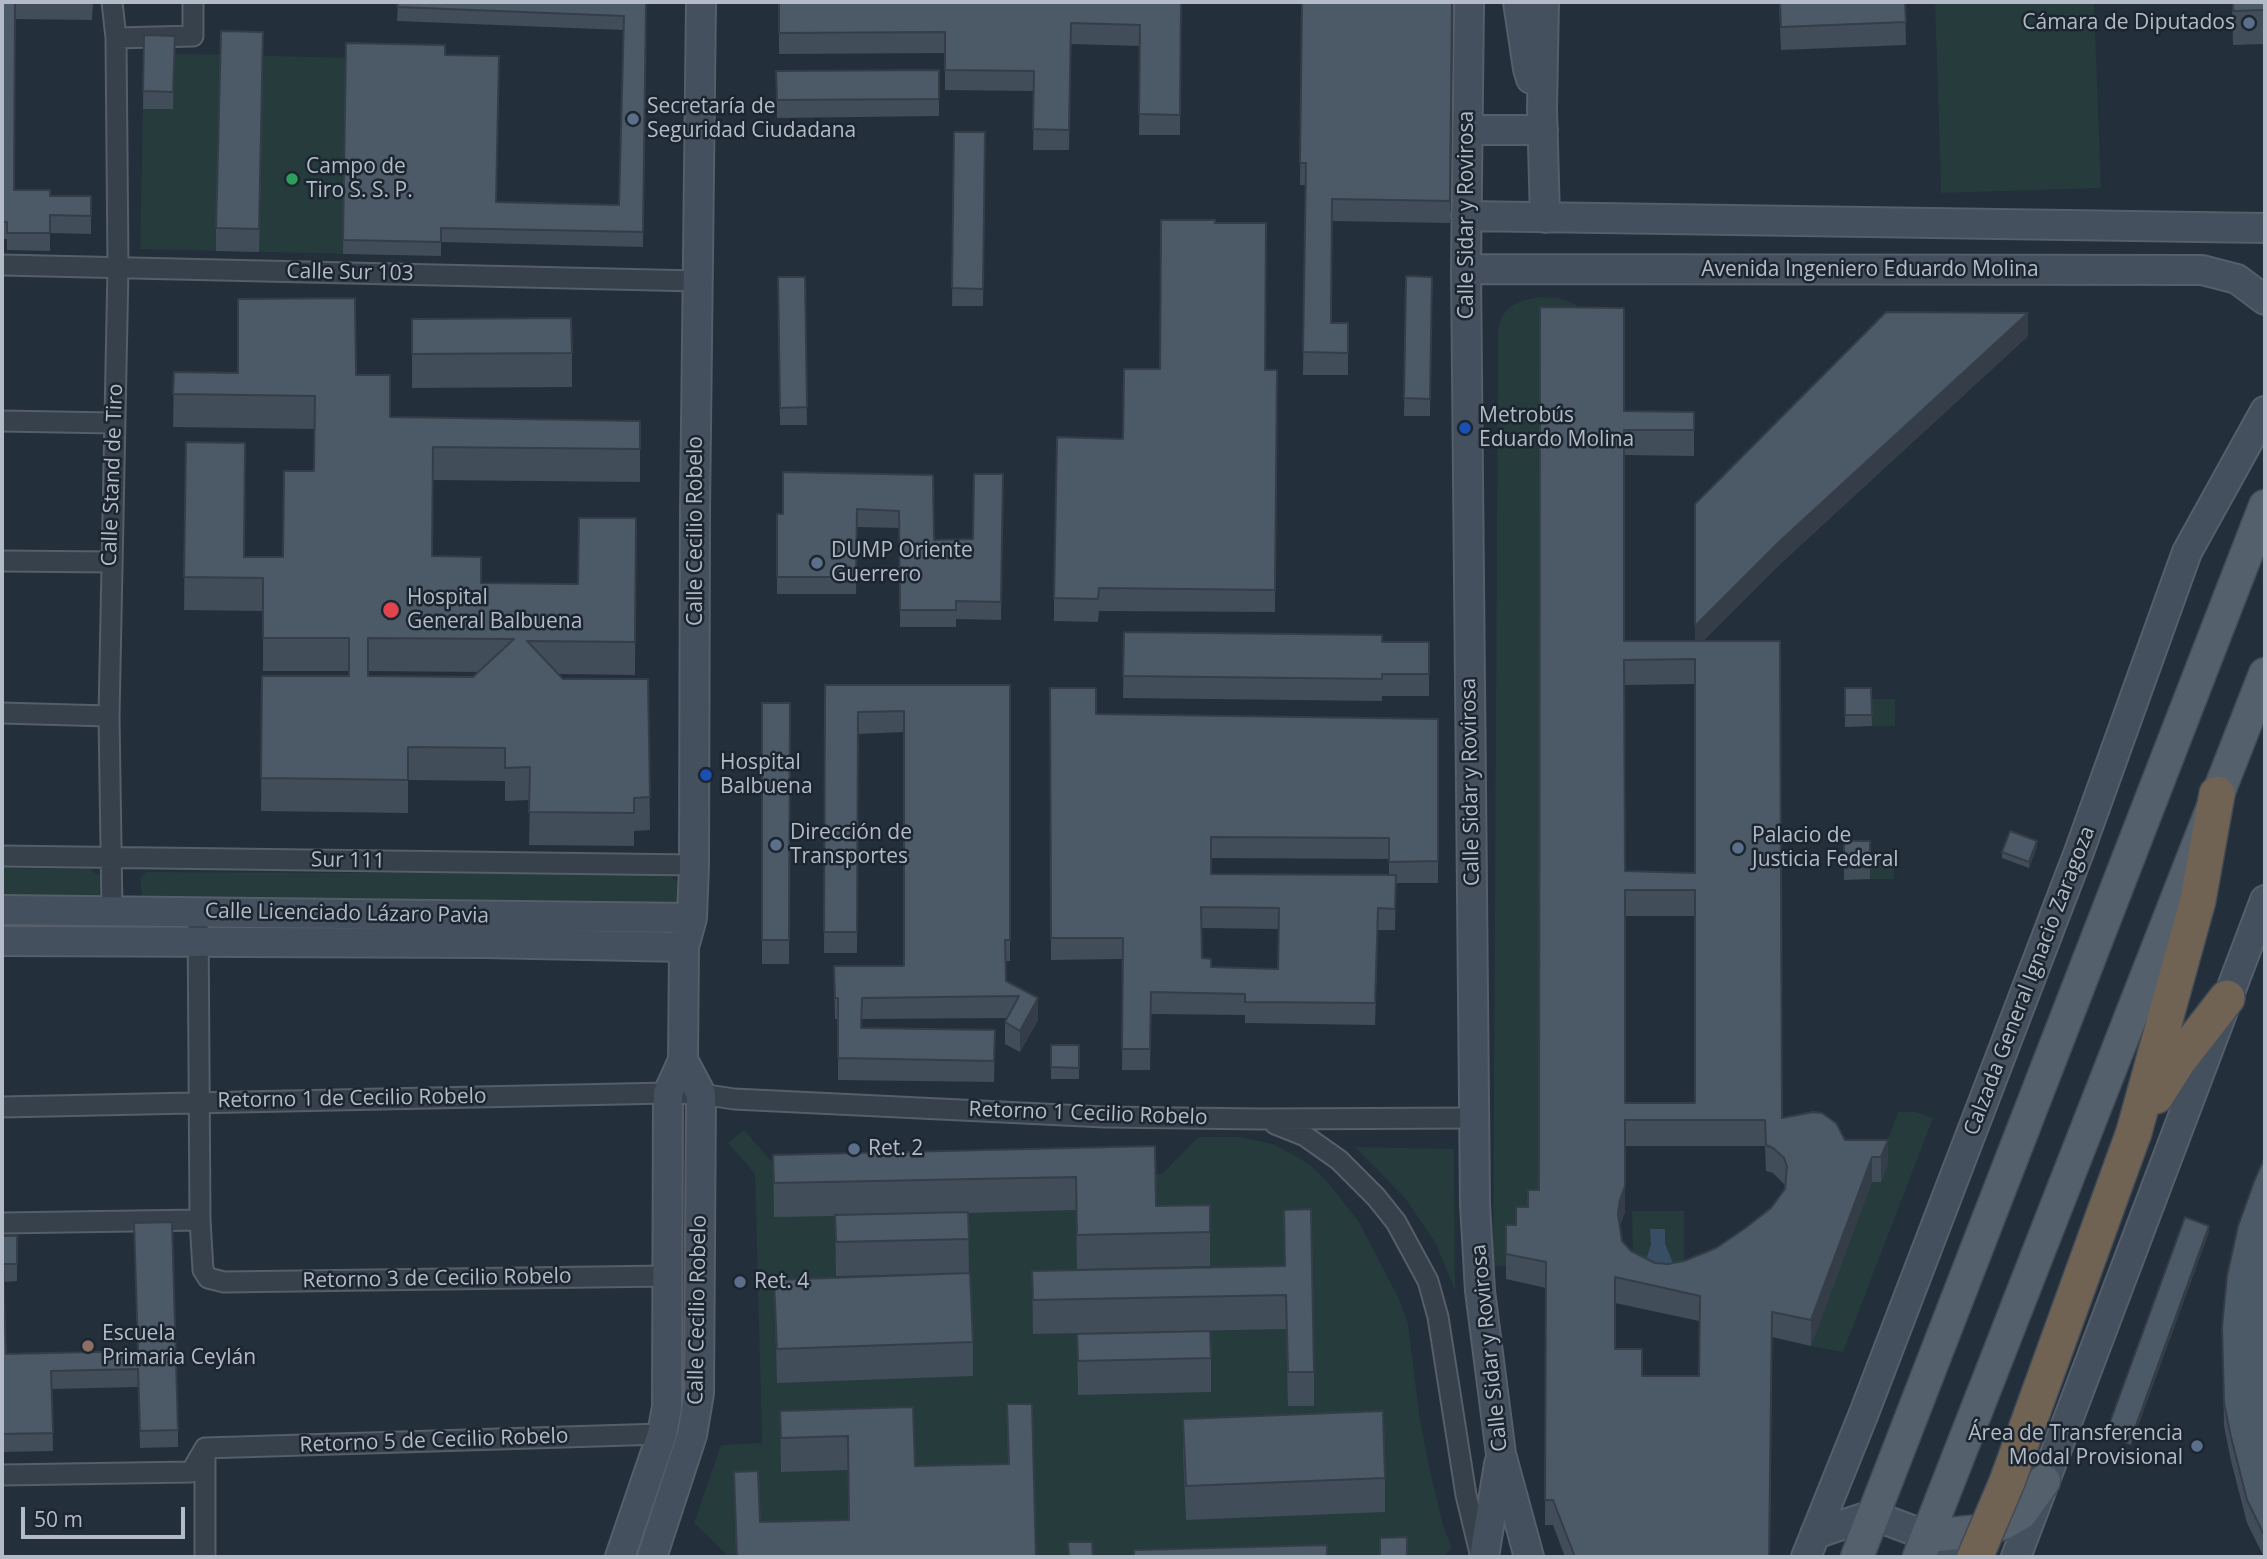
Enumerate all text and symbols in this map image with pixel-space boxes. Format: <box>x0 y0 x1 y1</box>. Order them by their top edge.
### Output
place label: Cámara de Diputados <box>2022 10 2235 36</box>
marker: Cámara de Diputados <box>2241 15 2257 31</box>
place label: Secretaría de Seguridad Ciudadana <box>647 94 856 144</box>
marker: Secretaría de Seguridad Ciudadana <box>625 111 641 127</box>
street label: Calle Sidar y Rovirosa <box>1454 111 1480 319</box>
place label: Campo de Tiro S. S. P. <box>306 154 413 204</box>
marker: Campo de Tiro S. S. P. <box>284 171 300 187</box>
street label: Avenida Ingeniero Eduardo Molina <box>1701 257 2039 283</box>
street label: Calle Sur 103 <box>286 259 414 287</box>
street label: Calle Stand de Tiro <box>97 383 129 567</box>
place label: Metrobús Eduardo Molina <box>1479 403 1634 453</box>
marker: Metrobús Eduardo Molina <box>1457 420 1473 436</box>
street label: Calle Cecilio Robelo <box>683 436 709 626</box>
place label: DUMP Oriente Guerrero <box>831 538 973 588</box>
marker: DUMP Oriente Guerrero <box>809 555 825 571</box>
place label: Hospital General Balbuena <box>407 585 582 635</box>
marker: Hospital General Balbuena <box>381 600 401 620</box>
street label: Calle Sidar y Rovirosa <box>1457 678 1485 886</box>
place label: Hospital Balbuena <box>720 750 813 800</box>
marker: Hospital Balbuena <box>698 767 714 783</box>
place label: Dirección de Transportes <box>790 820 912 870</box>
place label: Palacio de Justicia Federal <box>1752 823 1899 873</box>
street label: Calzada General Ignacio Zaragoza <box>1959 823 2101 1139</box>
marker: Dirección de Transportes <box>768 837 784 853</box>
marker: Palacio de Justicia Federal <box>1730 840 1746 856</box>
street label: Sur 111 <box>311 848 385 874</box>
street label: Calle Licenciado Lázaro Pavia <box>205 899 489 929</box>
street label: Retorno 1 de Cecilio Robelo <box>217 1084 487 1114</box>
street label: Retorno 1 Cecilio Robelo <box>968 1097 1208 1131</box>
place label: Ret. 2 <box>868 1136 923 1162</box>
marker: Ret. 2 <box>846 1141 862 1157</box>
street label: Calle Cecilio Robelo <box>684 1215 712 1405</box>
street label: Calle Sidar y Rovirosa <box>1467 1243 1513 1453</box>
street label: Retorno 3 de Cecilio Robelo <box>302 1264 572 1294</box>
place label: Ret. 4 <box>754 1269 809 1295</box>
marker: Ret. 4 <box>732 1274 748 1290</box>
place label: Escuela Primaria Ceylán <box>102 1321 256 1371</box>
marker: Escuela Primaria Ceylán <box>80 1338 96 1354</box>
place label: Área de Transferencia Modal Provisional <box>1968 1421 2183 1471</box>
street label: Retorno 5 de Cecilio Robelo <box>299 1424 569 1458</box>
marker: Área de Transferencia Modal Provisional <box>2189 1438 2205 1454</box>
scale bar <box>24 1492 189 1536</box>
text: 50 m <box>34 1505 83 1533</box>

